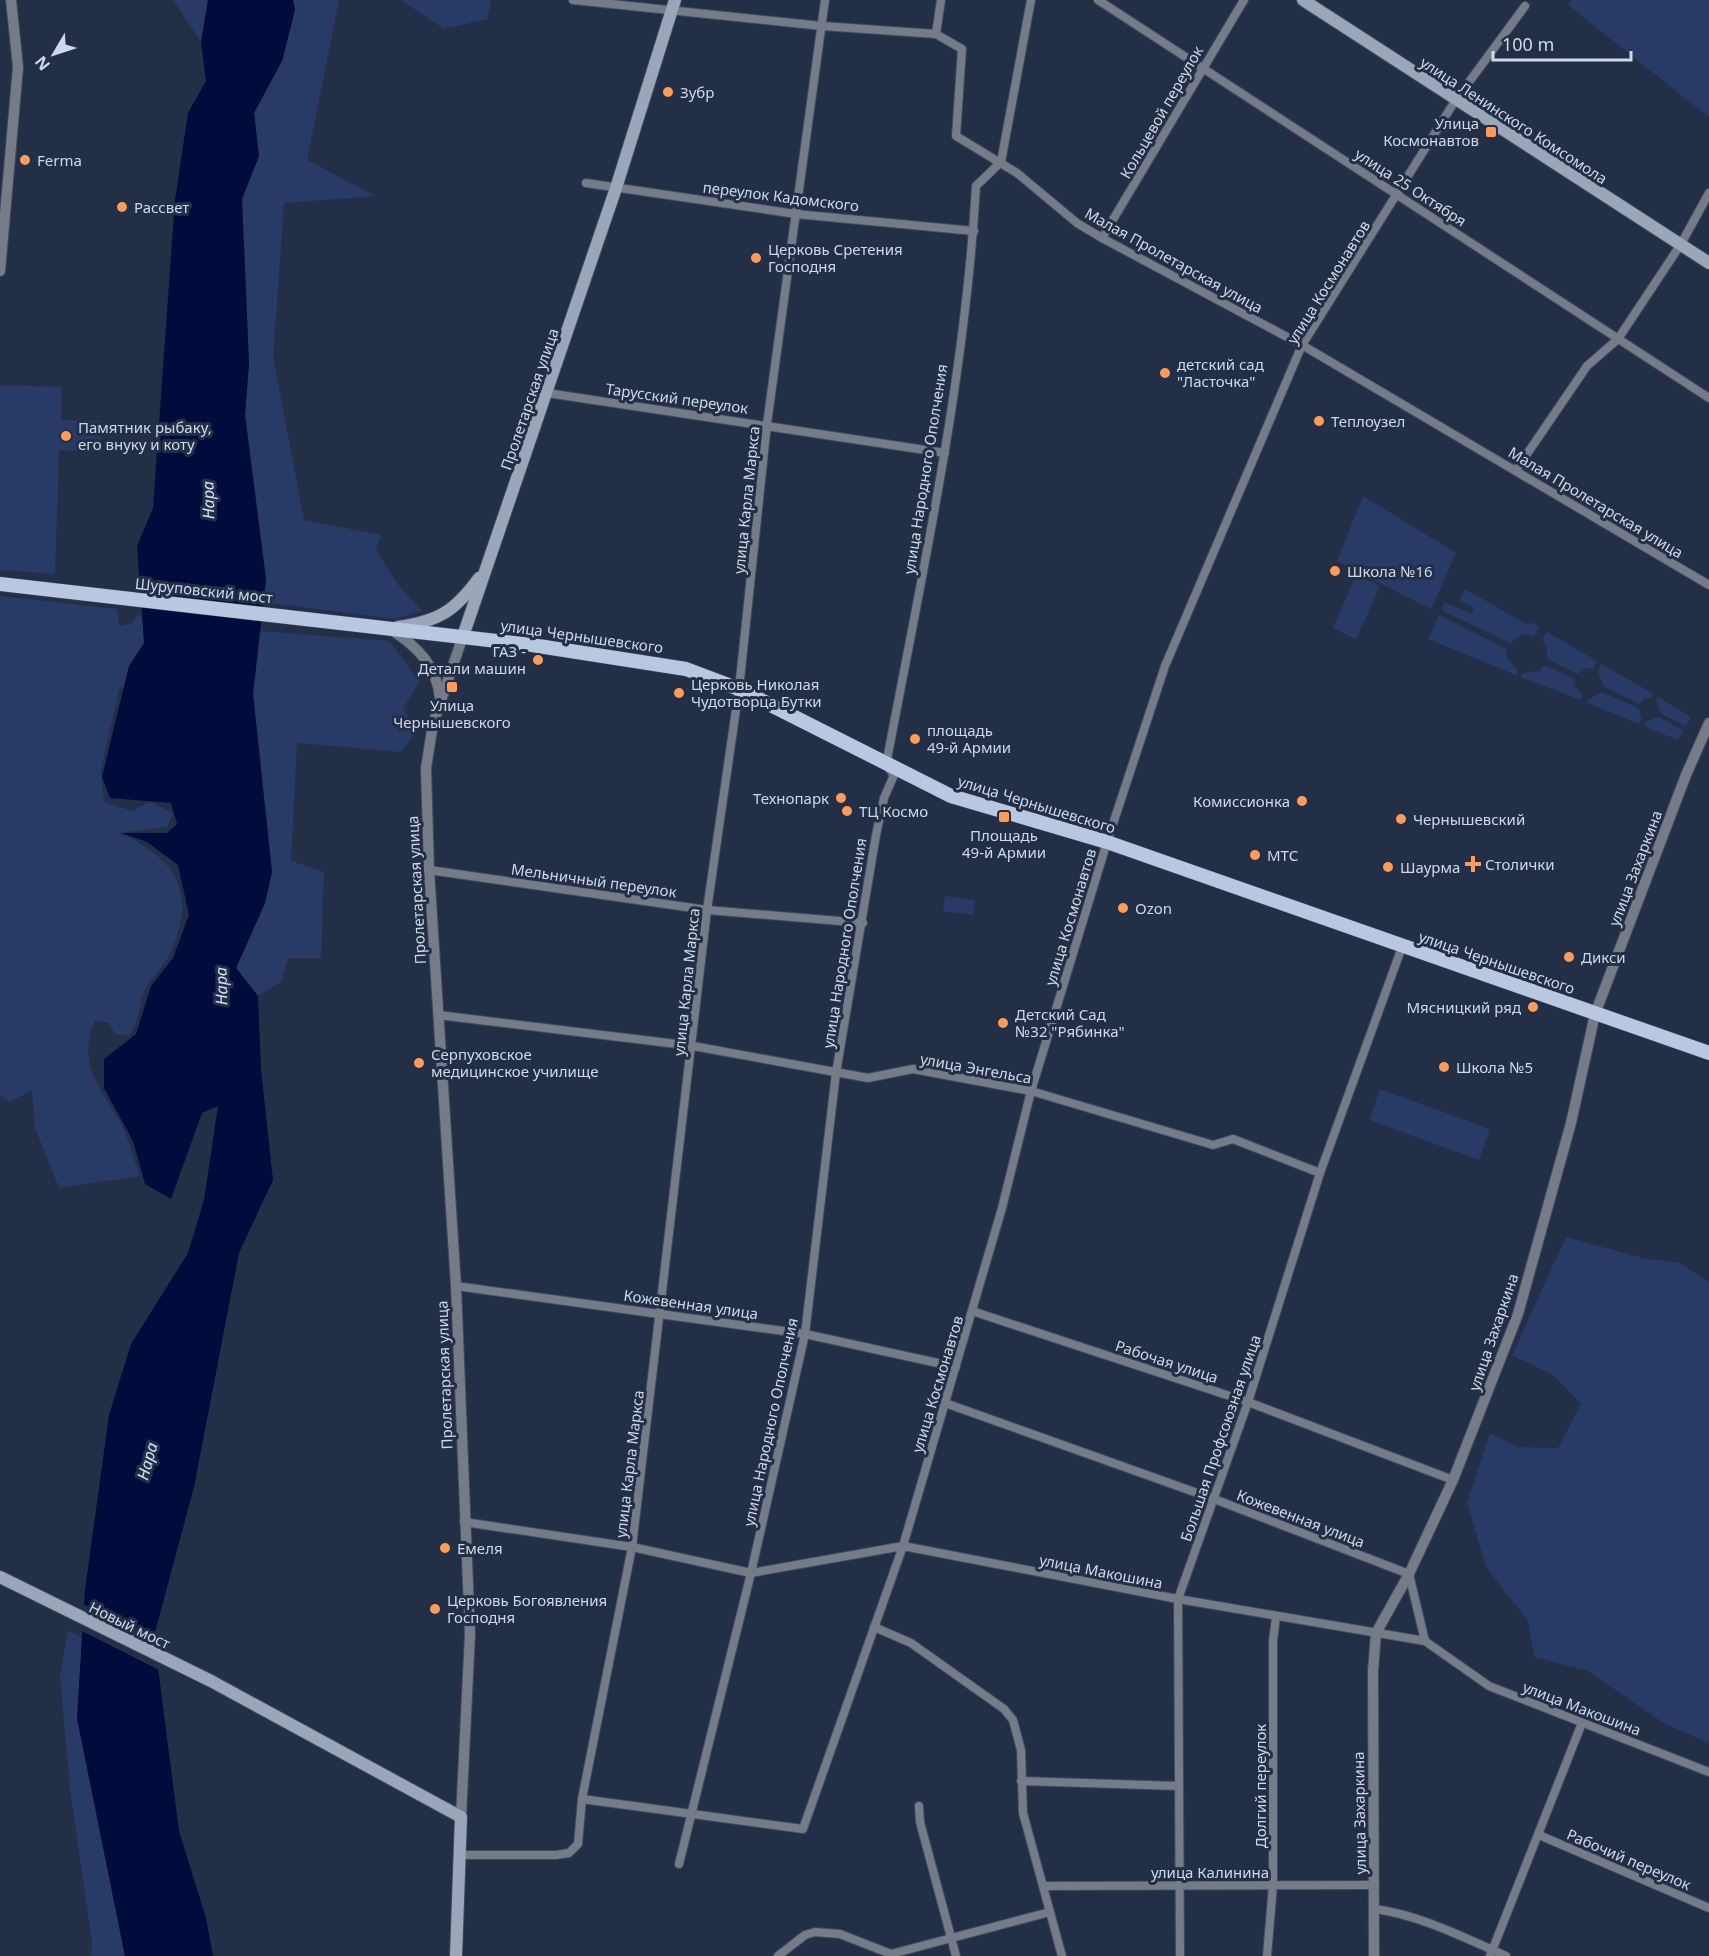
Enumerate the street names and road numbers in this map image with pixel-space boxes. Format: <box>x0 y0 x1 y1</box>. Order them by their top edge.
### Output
street label: Кольцевой переулок <box>1115 42 1207 182</box>
street label: улица Ленинского Комсомола <box>1417 52 1611 188</box>
street label: улица 25 Октября <box>1351 143 1471 231</box>
street label: переулок Кадомского <box>702 176 860 216</box>
street label: Малая Пролетарская улица <box>1081 203 1267 317</box>
street label: улица Космонавтов <box>1282 216 1374 348</box>
street label: Пролетарская улица <box>495 325 563 473</box>
street label: улица Народного Ополчения <box>898 362 952 576</box>
street label: Тарусский переулок <box>604 378 750 418</box>
street label: улица Карла Маркса <box>728 425 764 575</box>
street label: Малая Пролетарская улица <box>1505 442 1687 562</box>
street label: Шуруповский мост <box>134 573 274 607</box>
street label: улица Чернышевского <box>499 615 665 657</box>
street label: улица Чернышевского <box>956 770 1118 838</box>
street label: улица Захаркина <box>1604 807 1666 929</box>
street label: Пролетарская улица <box>402 815 430 965</box>
street label: улица Народного Ополчения <box>817 836 871 1050</box>
street label: улица Космонавтов <box>1040 846 1100 988</box>
street label: Мельничный переулок <box>510 858 678 902</box>
street label: улица Карла Маркса <box>668 907 704 1057</box>
street label: улица Чернышевского <box>1416 926 1578 998</box>
street label: улица Энгельса <box>919 1048 1033 1088</box>
street label: улица Захаркина <box>1464 1271 1522 1393</box>
street label: Кожевенная улица <box>622 1285 760 1323</box>
street label: Пролетарская улица <box>431 1300 457 1450</box>
street label: улица Космонавтов <box>907 1313 967 1455</box>
street label: улица Народного Ополчения <box>738 1316 802 1528</box>
street label: Большая Профсоюзная улица <box>1175 1332 1265 1544</box>
street label: Рабочая улица <box>1113 1335 1221 1387</box>
street label: улица Карла Маркса <box>610 1389 648 1539</box>
street label: Кожевенная улица <box>1234 1484 1368 1552</box>
street label: улица Макошина <box>1038 1549 1164 1593</box>
street label: Новый мост <box>86 1597 174 1653</box>
street label: улица Макошина <box>1520 1676 1644 1740</box>
street label: Долгий переулок <box>1250 1724 1270 1848</box>
street label: улица Захаркина <box>1348 1751 1370 1875</box>
street label: Рабочий переулок <box>1564 1824 1694 1894</box>
street label: улица Калинина <box>1151 1862 1269 1882</box>

